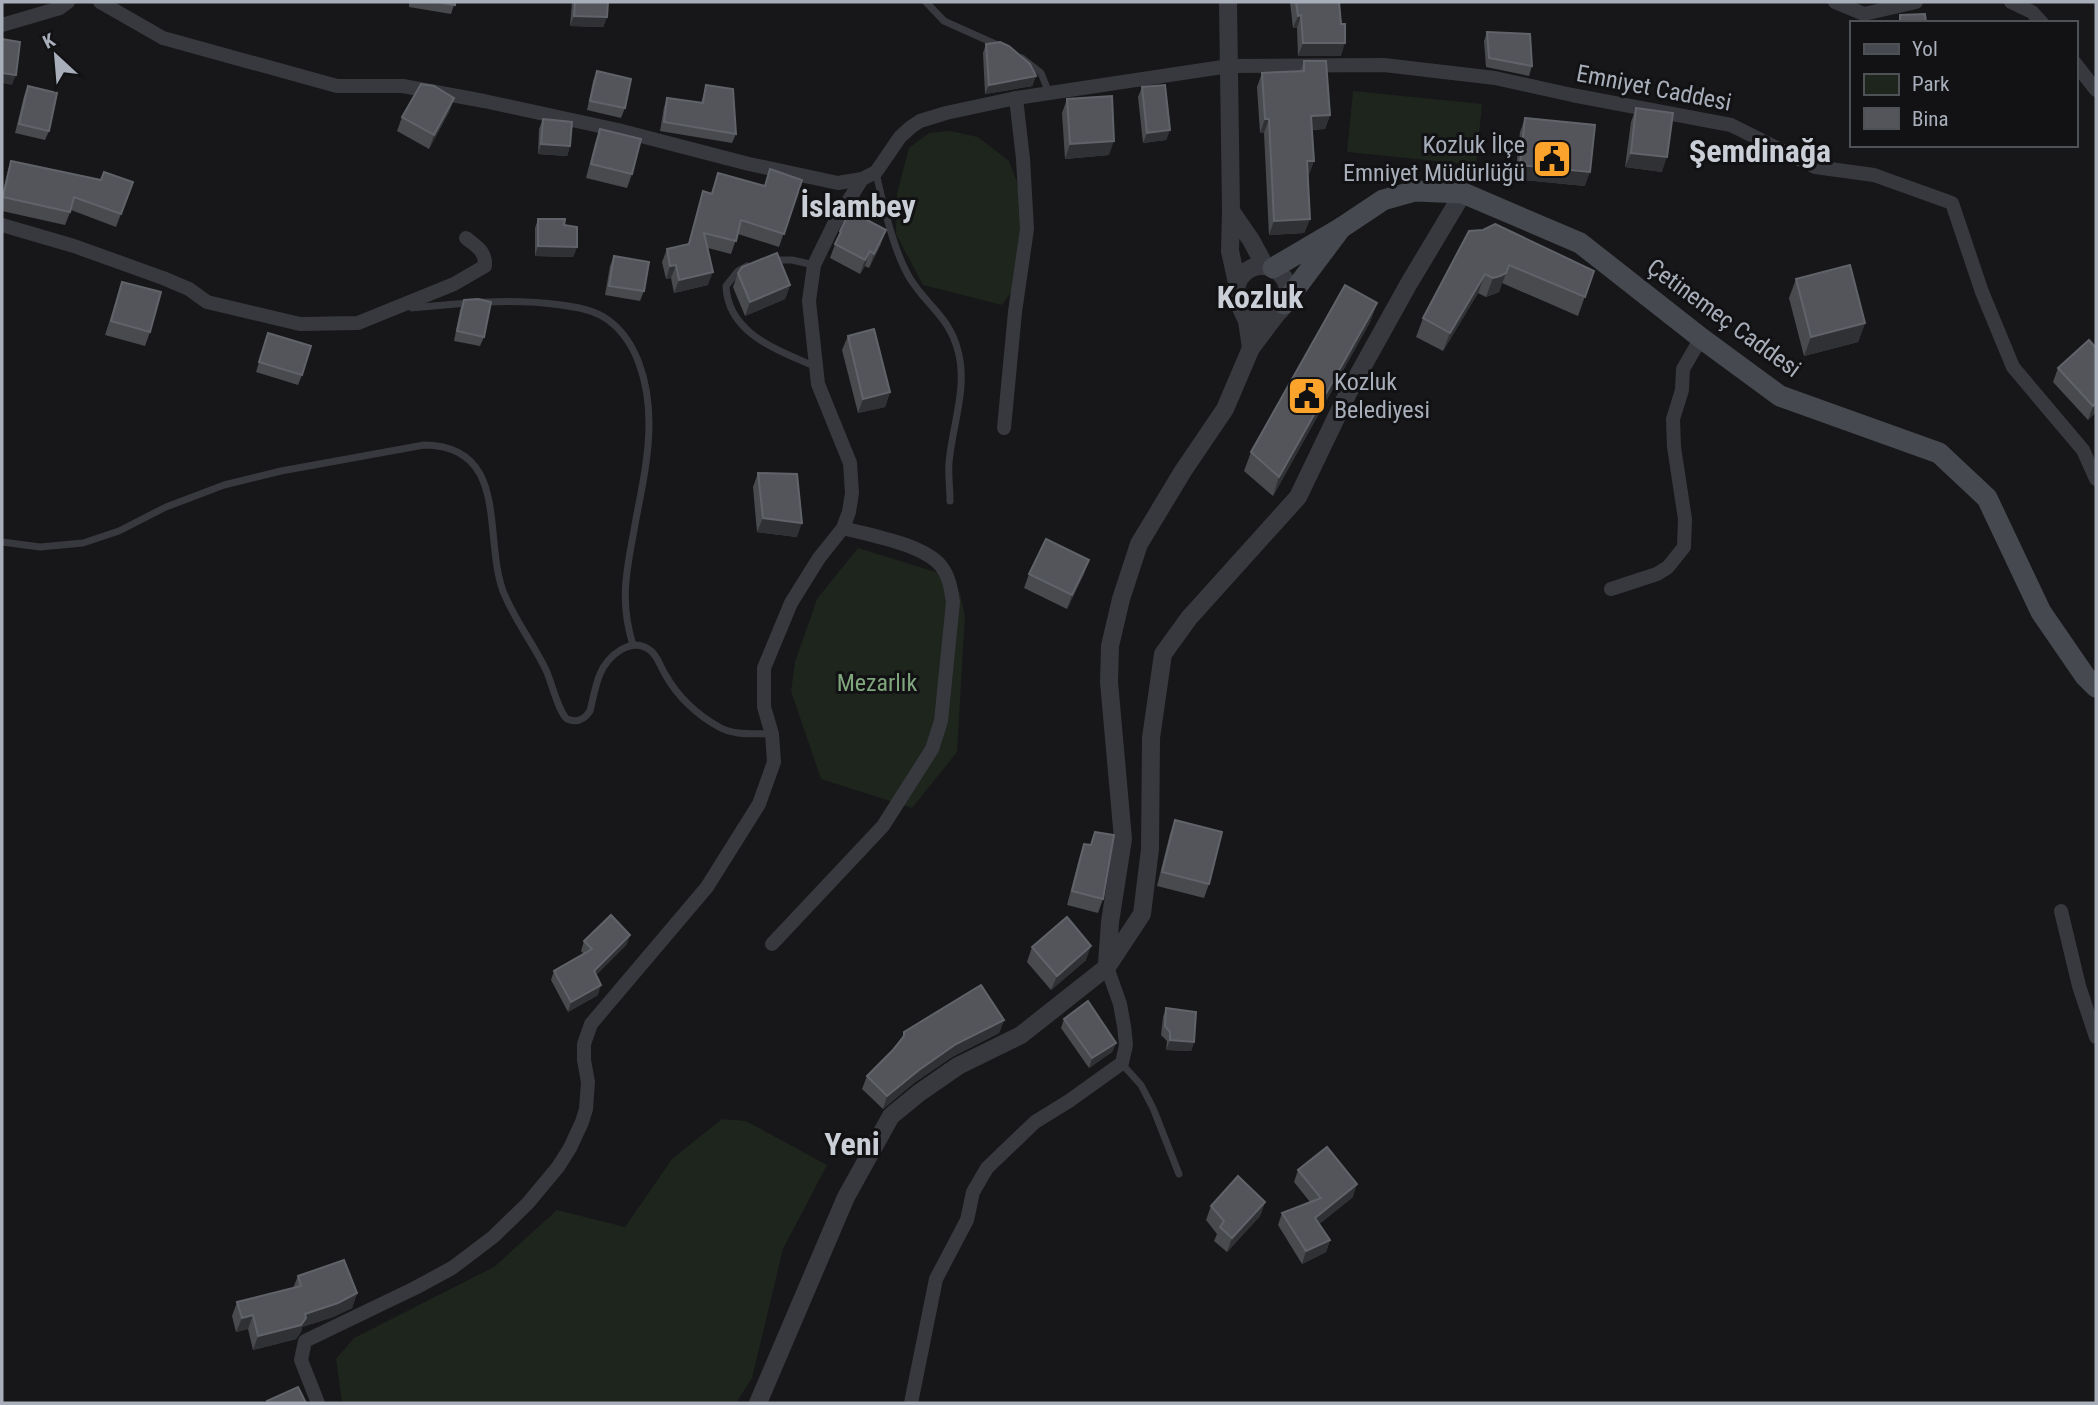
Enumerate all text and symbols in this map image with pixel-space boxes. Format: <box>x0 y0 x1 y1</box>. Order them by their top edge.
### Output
north arrow <box>21 21 91 91</box>
legend <box>1850 21 2077 147</box>
text: K <box>39 28 59 54</box>
text: Yol <box>1912 37 1938 61</box>
street label: Emniyet Caddesi <box>1574 59 1734 117</box>
text: Park <box>1912 72 1950 96</box>
text: Bina <box>1912 107 1949 131</box>
place label: Kozluk İlçe Emniyet Müdürlüğü <box>1343 131 1525 187</box>
district label: Şemdinağa <box>1689 132 1831 170</box>
public building icon: Kozluk İlçe Emniyet Müdürlüğü <box>1531 138 1573 180</box>
district label: İslambey <box>800 187 916 225</box>
street label: Çetinemeç Caddesi <box>1642 253 1806 383</box>
district label: Kozluk <box>1217 278 1304 316</box>
place label: Kozluk Belediyesi <box>1334 368 1430 424</box>
public building icon: Kozluk Belediyesi <box>1286 375 1328 417</box>
park label: Mezarlık <box>837 669 918 697</box>
district label: Yeni <box>824 1125 880 1163</box>

